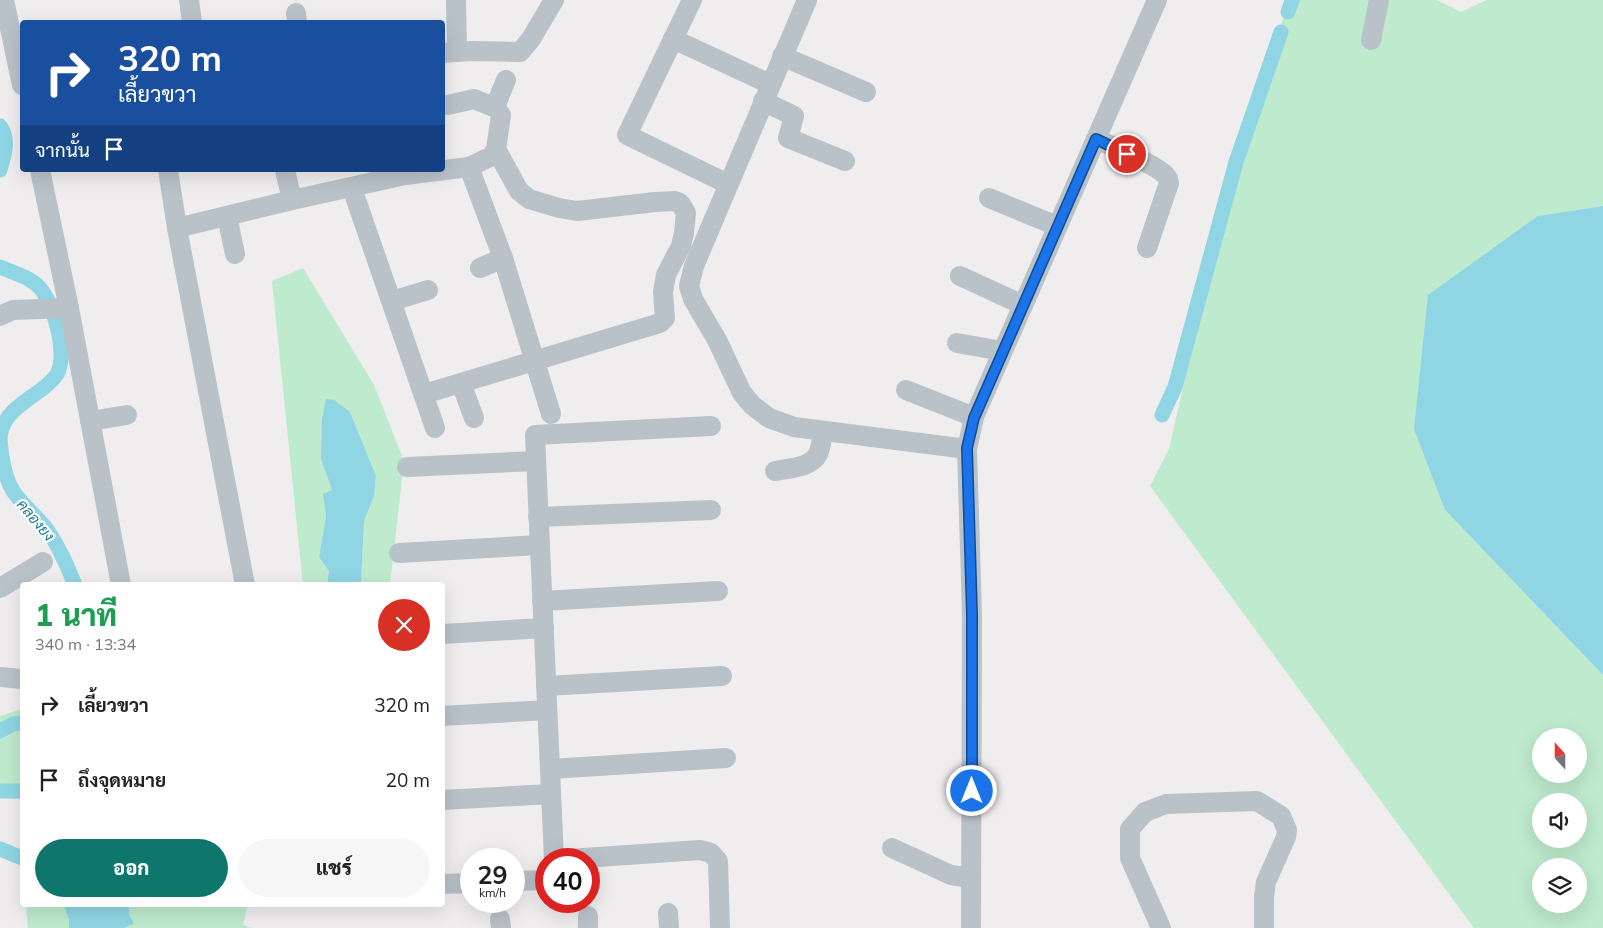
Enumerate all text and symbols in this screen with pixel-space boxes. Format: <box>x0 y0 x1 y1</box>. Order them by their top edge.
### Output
text: 320 m <box>118 36 222 80</box>
icon: right <box>35 40 100 105</box>
text: เลี้ยวขวา <box>118 80 196 108</box>
pin <box>1106 133 1148 175</box>
icon: arrive <box>100 135 128 163</box>
text: จากนั้น <box>35 138 90 162</box>
icon: arrive <box>1113 140 1141 168</box>
water label: คลองยง <box>13 495 59 545</box>
text: 1 นาที <box>35 596 117 634</box>
button: close <box>378 599 430 651</box>
text: 340 m · 13:34 <box>35 634 136 654</box>
icon: right <box>35 691 63 719</box>
text: เลี้ยวขวา <box>78 693 149 717</box>
text: 320 m <box>374 693 430 717</box>
north arrow <box>1532 728 1588 782</box>
map controls <box>1532 728 1587 913</box>
position arrow <box>945 764 997 816</box>
icon: arrive <box>35 766 63 794</box>
text: ถึงจุดหมาย <box>78 768 166 792</box>
text: 20 m <box>386 768 430 792</box>
button: sound <box>1532 793 1587 848</box>
button: ออก <box>35 839 228 897</box>
button: แชร์ <box>238 839 430 897</box>
speed limit sign: 40 <box>535 848 600 913</box>
button: layers <box>1532 858 1587 913</box>
text: 29 <box>477 859 508 890</box>
text: km/h <box>479 885 506 900</box>

